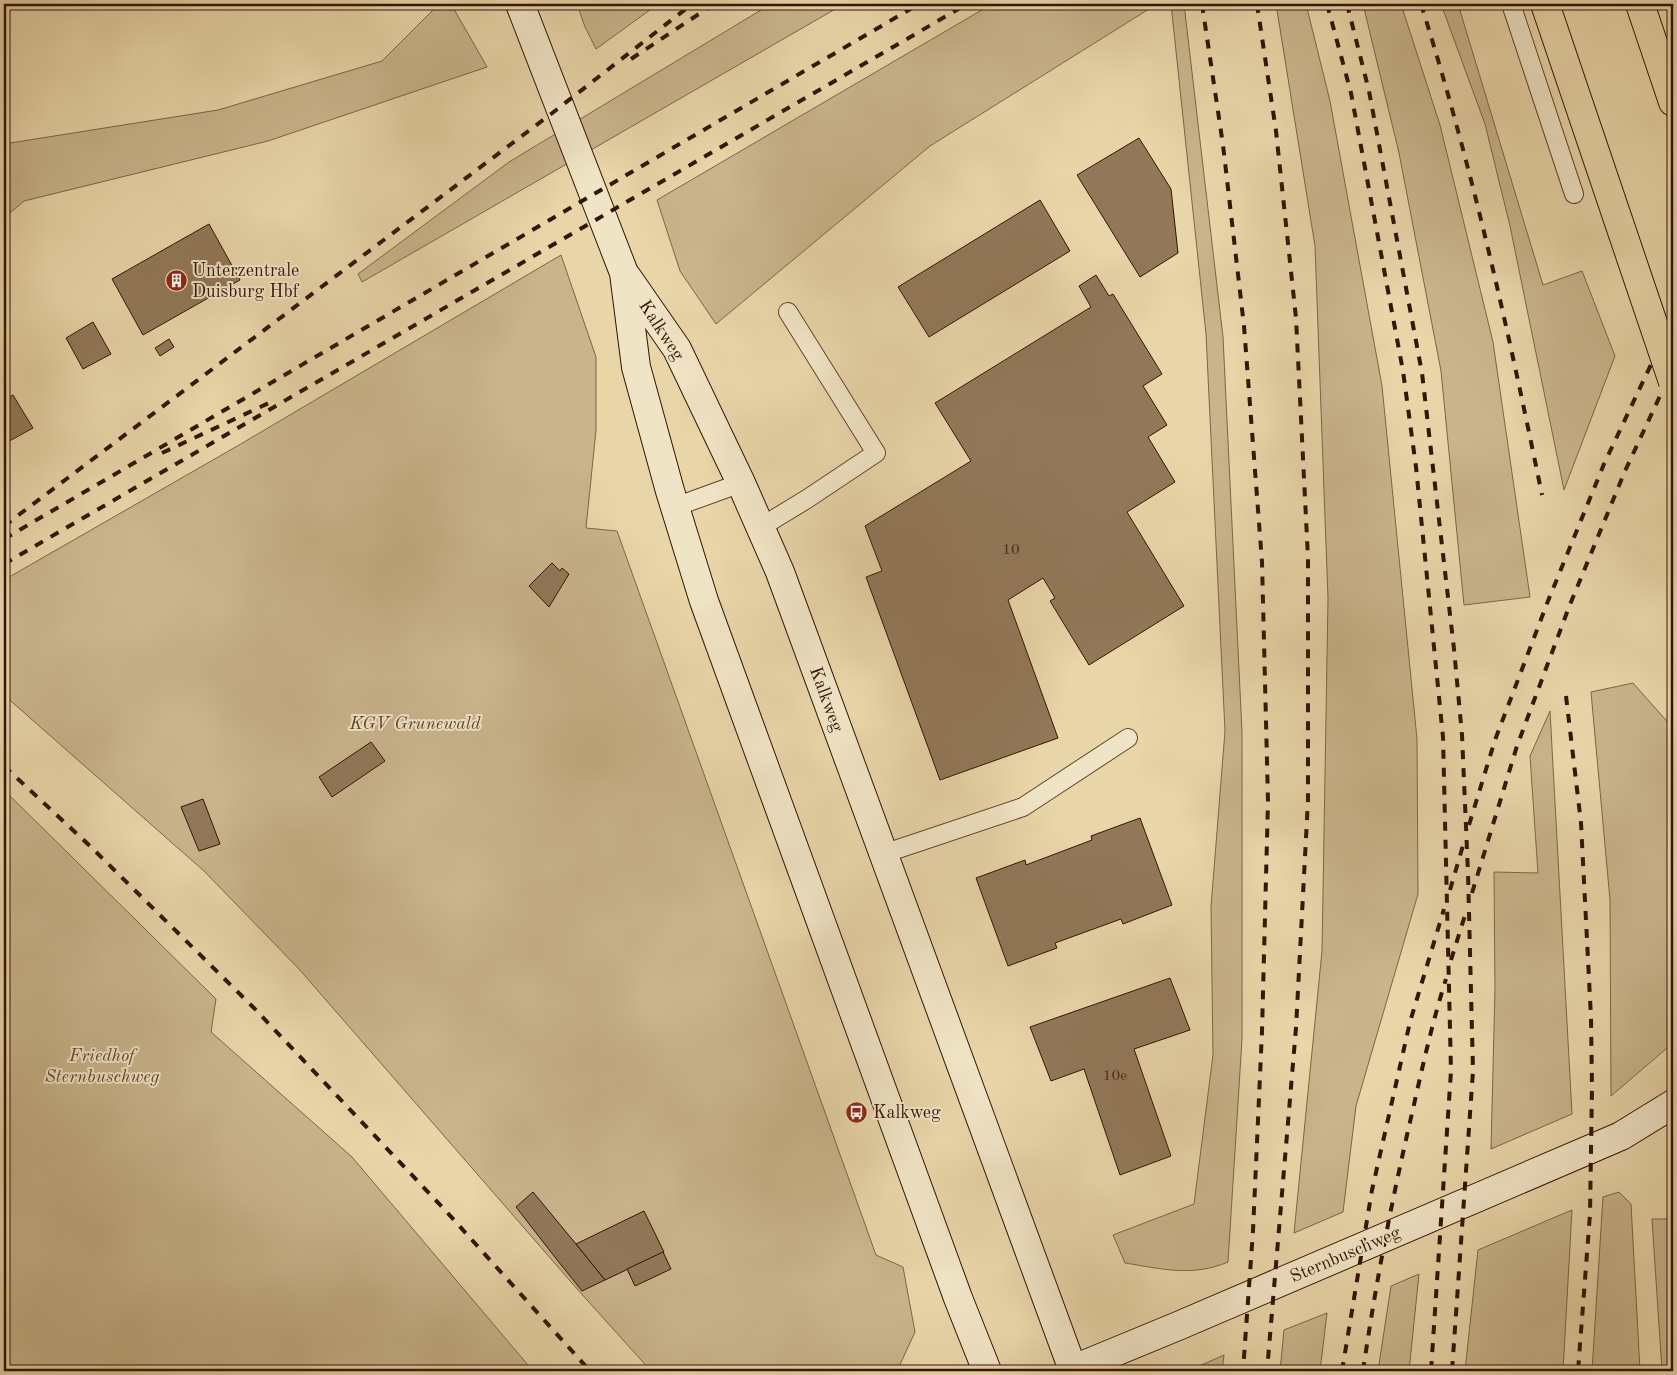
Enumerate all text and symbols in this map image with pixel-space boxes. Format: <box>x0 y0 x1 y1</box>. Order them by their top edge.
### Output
place label: Unterzentrale Duisburg Hbf <box>192 262 300 301</box>
building icon: Unterzentrale Duisburg Hbf <box>164 268 188 292</box>
street label: Kalkweg <box>635 297 687 364</box>
house number: 10 <box>1002 543 1020 558</box>
street label: Kalkweg <box>806 664 846 735</box>
park label: KGV Grunewald <box>348 715 481 733</box>
park label: Friedhof Sternbuschweg <box>45 1047 160 1086</box>
house number: 10e <box>1103 1069 1127 1084</box>
bus stop icon: Kalkweg <box>845 1100 869 1124</box>
place label: Kalkweg <box>873 1104 941 1122</box>
street label: Sternbuschweg <box>1287 1223 1404 1286</box>

